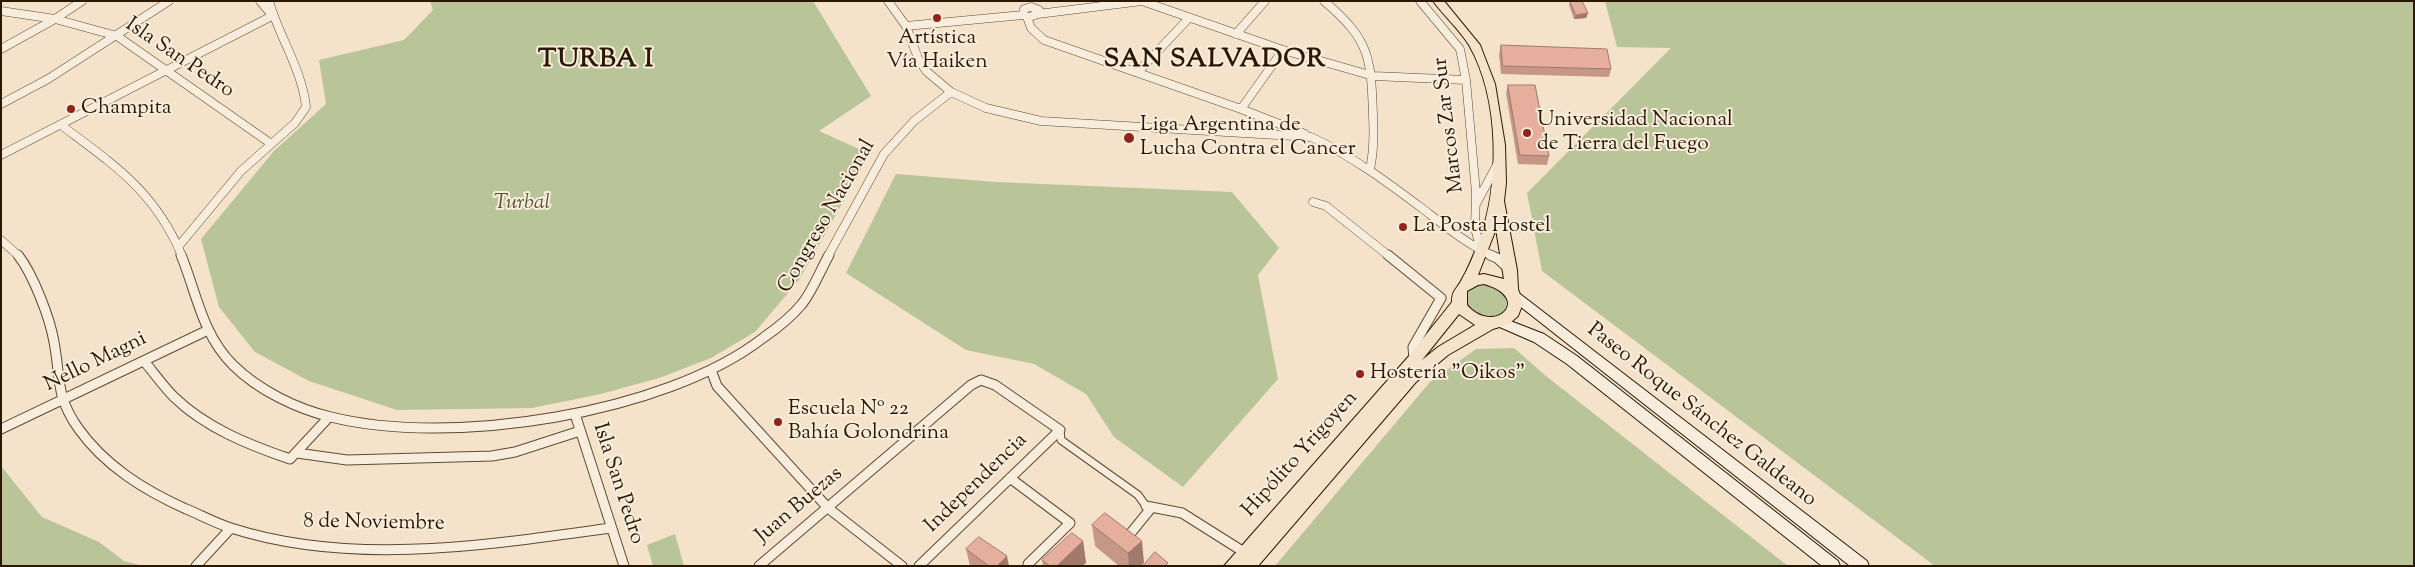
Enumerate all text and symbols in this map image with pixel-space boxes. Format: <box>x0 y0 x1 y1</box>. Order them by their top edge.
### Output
marker: Artística Vía Haiken <box>931 12 943 24</box>
street label: Isla San Pedro <box>120 13 238 105</box>
place label: Artística Vía Haiken <box>886 26 988 76</box>
district label: TURBA I <box>537 46 655 78</box>
district label: SAN SALVADOR <box>1102 46 1328 78</box>
street label: Marcos Zar Sur <box>1429 56 1471 194</box>
place label: Champita <box>81 96 171 122</box>
marker: Champita <box>65 103 77 115</box>
place label: Universidad Nacional de Tierra del Fuego <box>1537 108 1733 158</box>
place label: Liga Argentina de Lucha Contra el Cancer <box>1140 113 1356 163</box>
marker: Universidad Nacional de Tierra del Fuego <box>1521 127 1533 139</box>
marker: Liga Argentina de Lucha Contra el Cancer <box>1122 131 1136 145</box>
street label: Congreso Nacional <box>774 136 882 298</box>
park label: Turbal <box>494 191 550 217</box>
place label: La Posta Hostel <box>1413 214 1551 240</box>
marker: La Posta Hostel <box>1397 221 1409 233</box>
street label: Paseo Roque Sánchez Galdeano <box>1581 318 1821 514</box>
street label: Nello Magni <box>41 327 151 399</box>
place label: Hostería "Oikos" <box>1370 361 1525 387</box>
marker: Hostería "Oikos" <box>1354 368 1366 380</box>
street label: Hipólito Yrigoyen <box>1238 387 1364 523</box>
place label: Escuela Nº 22 Bahía Golondrina <box>788 397 949 447</box>
marker: Escuela Nº 22 Bahía Golondrina <box>772 416 784 428</box>
street label: Isla San Pedro <box>586 420 648 548</box>
street label: Independencia <box>921 429 1033 539</box>
street label: Juan Buezas <box>751 462 849 550</box>
street label: 8 de Noviembre <box>303 510 445 538</box>

